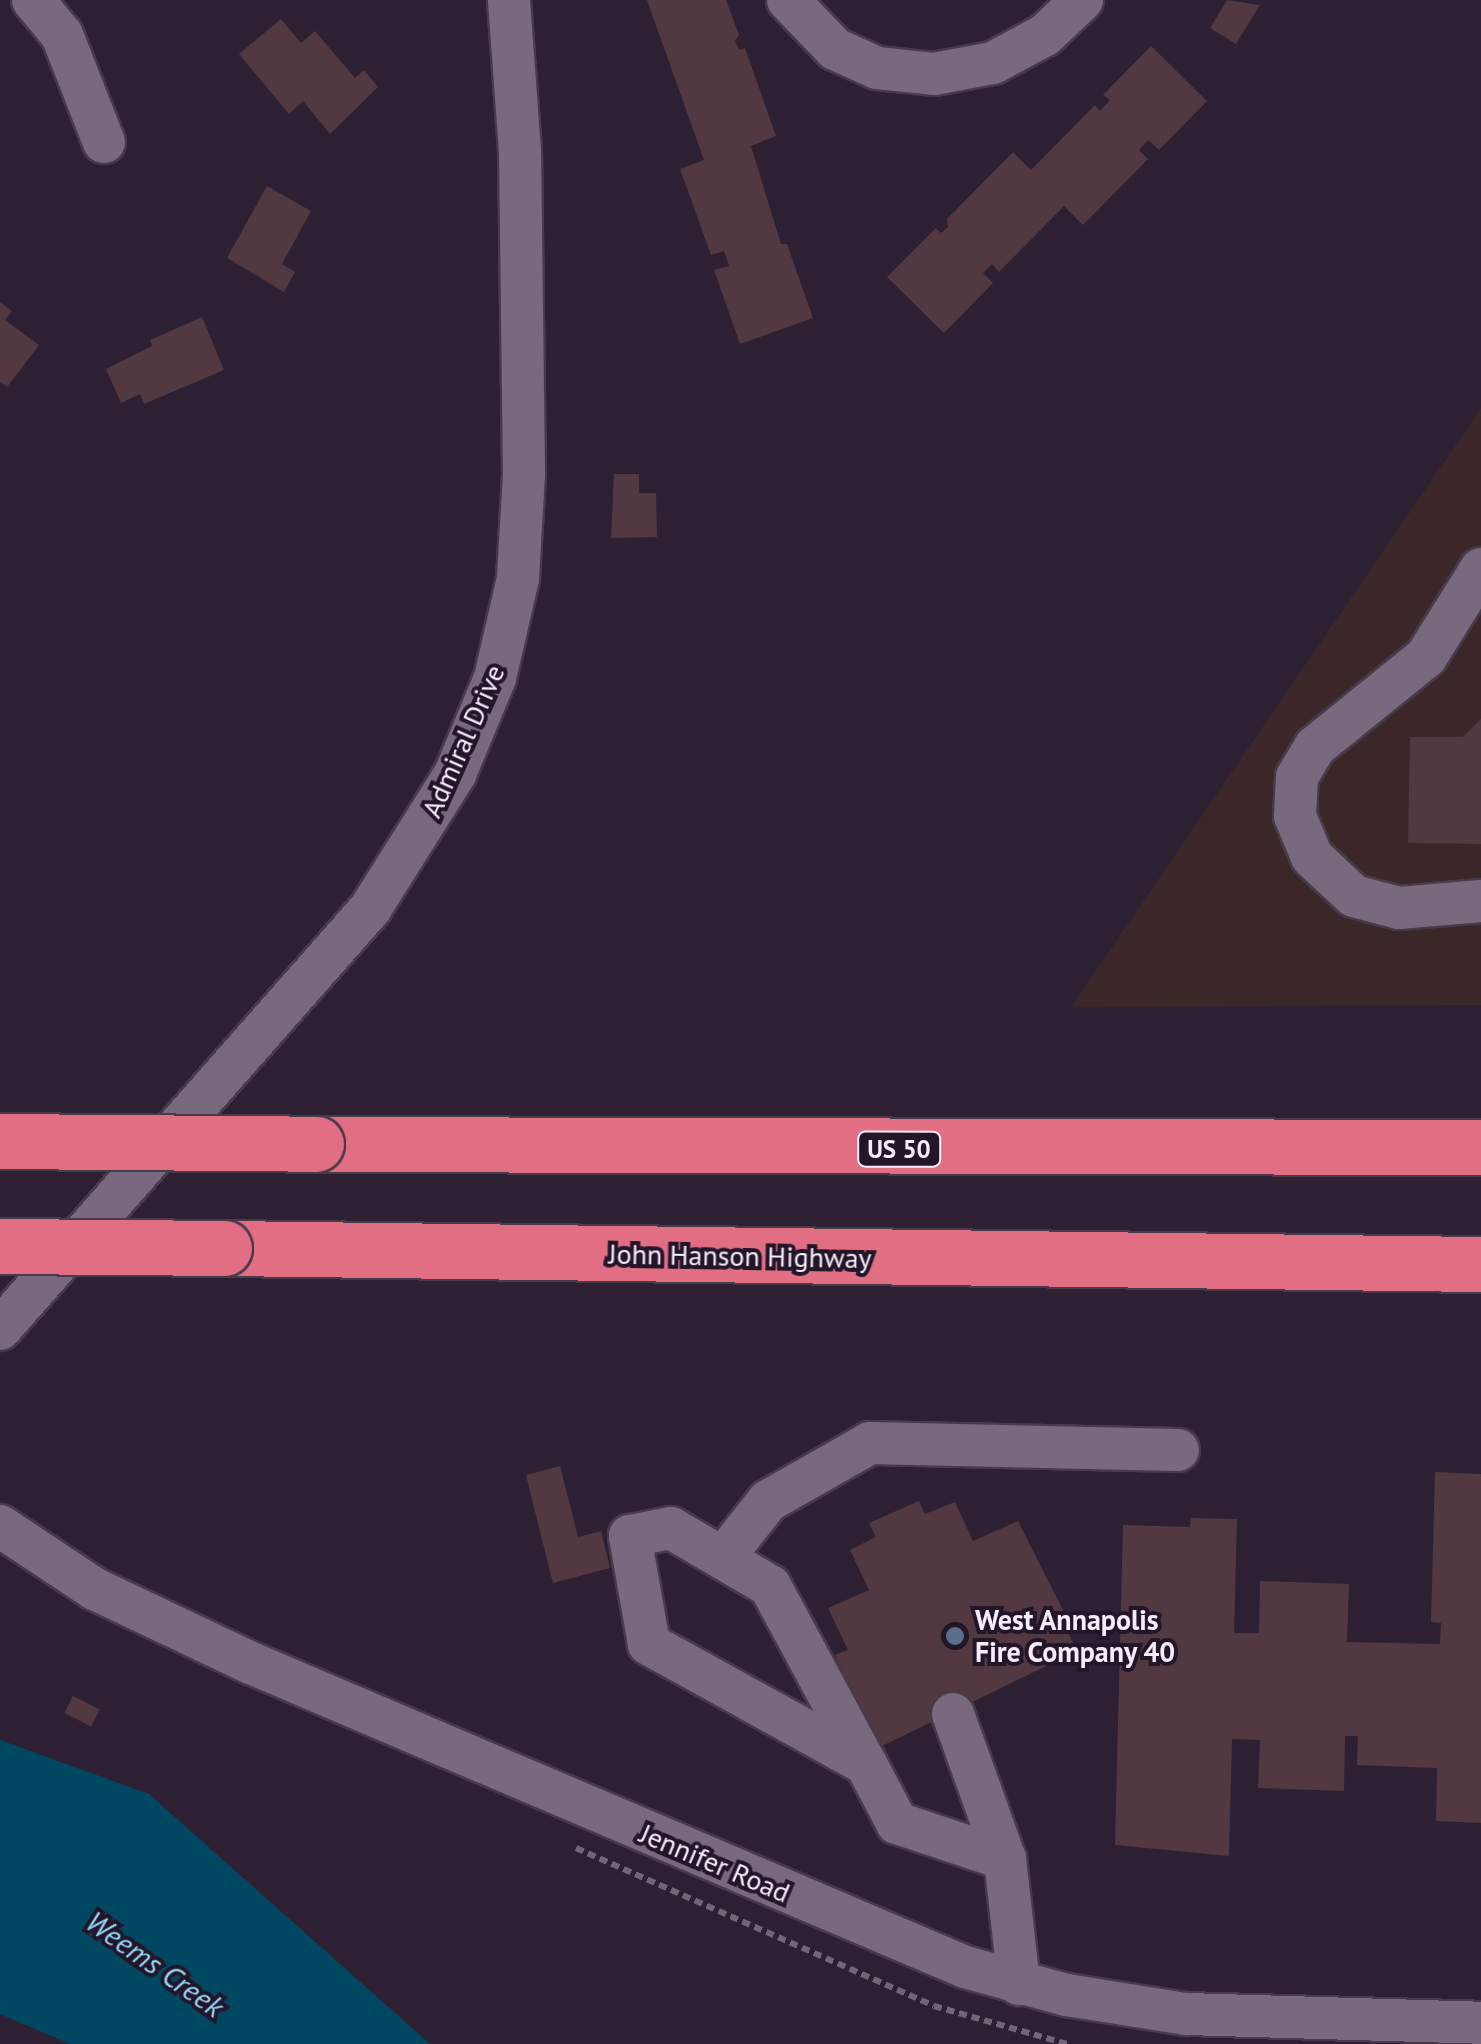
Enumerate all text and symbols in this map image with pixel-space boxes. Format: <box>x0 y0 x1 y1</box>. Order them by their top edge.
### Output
street label: Admiral Drive <box>414 659 512 823</box>
road number: US 50 <box>856 1129 942 1169</box>
street label: John Hanson Highway <box>608 1237 872 1275</box>
place label: West Annapolis Fire Company 40 <box>975 1603 1177 1669</box>
marker: West Annapolis Fire Company 40 <box>944 1625 966 1647</box>
street label: Jennifer Road <box>635 1816 795 1910</box>
water label: Weems Creek <box>79 1903 231 2025</box>

